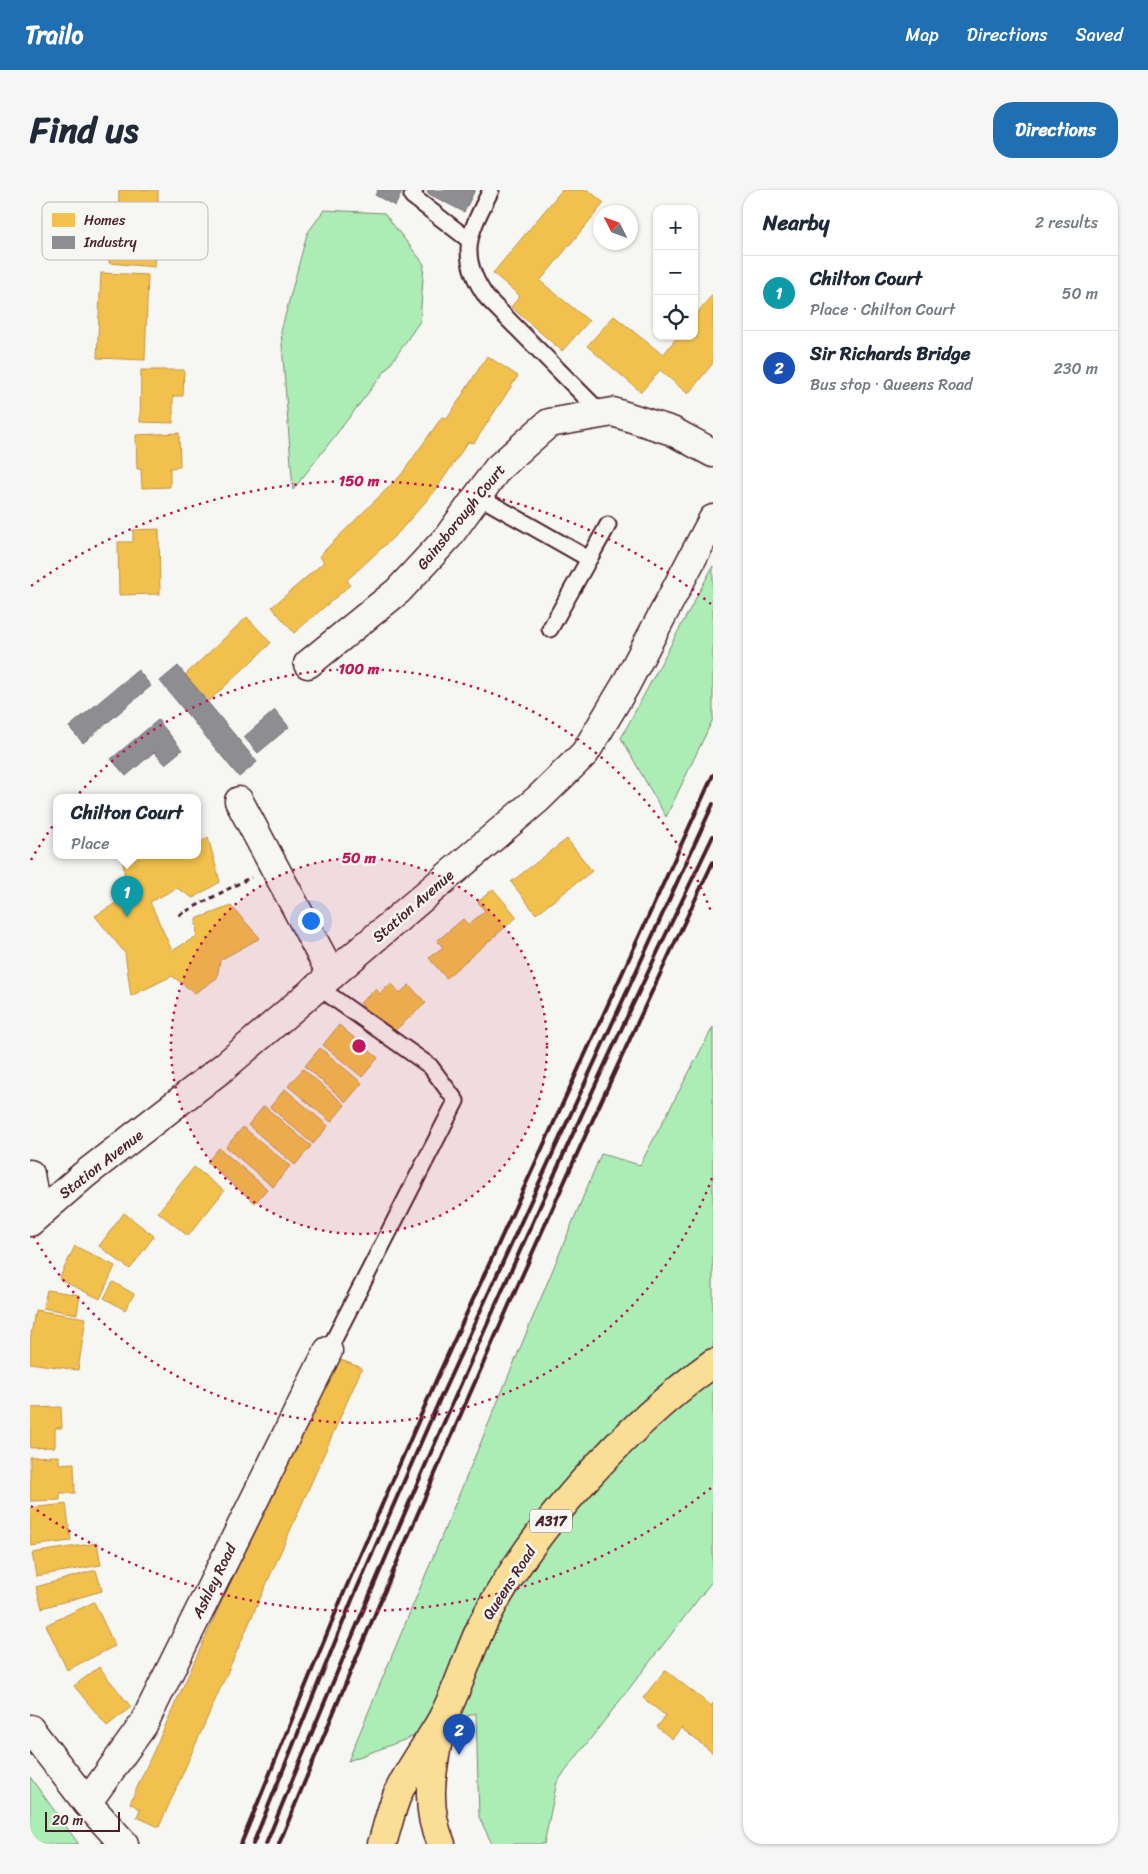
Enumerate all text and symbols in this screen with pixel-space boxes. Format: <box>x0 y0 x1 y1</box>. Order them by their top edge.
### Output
text: Trailo <box>25 14 83 56</box>
text: Map <box>906 19 939 51</box>
text: Directions <box>967 19 1048 51</box>
text: Saved <box>1076 19 1123 51</box>
text: Find us <box>30 99 138 161</box>
button: Directions <box>993 102 1118 158</box>
legend <box>42 202 208 260</box>
text: Nearby <box>763 204 829 242</box>
north arrow <box>593 205 638 250</box>
map controls <box>653 205 698 340</box>
button: + <box>653 205 698 250</box>
text: Homes <box>84 208 126 233</box>
text: 2 results <box>1035 208 1098 237</box>
text: Industry <box>83 230 138 255</box>
button: − <box>653 250 698 295</box>
text: Chilton Court <box>810 262 922 295</box>
text: 1 <box>776 279 782 308</box>
text: 50 m <box>1062 279 1098 308</box>
button: locate <box>653 295 698 340</box>
text: Place · Chilton Court <box>810 295 955 324</box>
text: Sir Richards Bridge <box>810 337 971 370</box>
text: 2 <box>774 354 784 383</box>
text: 230 m <box>1053 354 1098 383</box>
text: Bus stop · Queens Road <box>810 370 973 399</box>
street label: Gainsborough Court <box>410 458 512 576</box>
text: 150 m <box>339 468 380 494</box>
text: 100 m <box>339 656 380 682</box>
popup <box>53 794 201 859</box>
text: Chilton Court <box>71 796 183 829</box>
text: Place <box>71 829 110 858</box>
text: 50 m <box>342 845 377 871</box>
street label: Station Avenue <box>366 863 460 949</box>
pin: 1 <box>111 876 143 917</box>
your location <box>298 908 324 934</box>
centre of rings <box>350 1037 368 1055</box>
street label: Station Avenue <box>53 1122 149 1206</box>
road number: A317 <box>530 1510 572 1532</box>
street label: Ashley Road <box>184 1538 244 1624</box>
street label: Queens Road <box>475 1540 543 1625</box>
pin: 2 <box>443 1714 475 1755</box>
text: 20 m <box>52 1808 83 1833</box>
scale bar <box>45 1809 120 1832</box>

